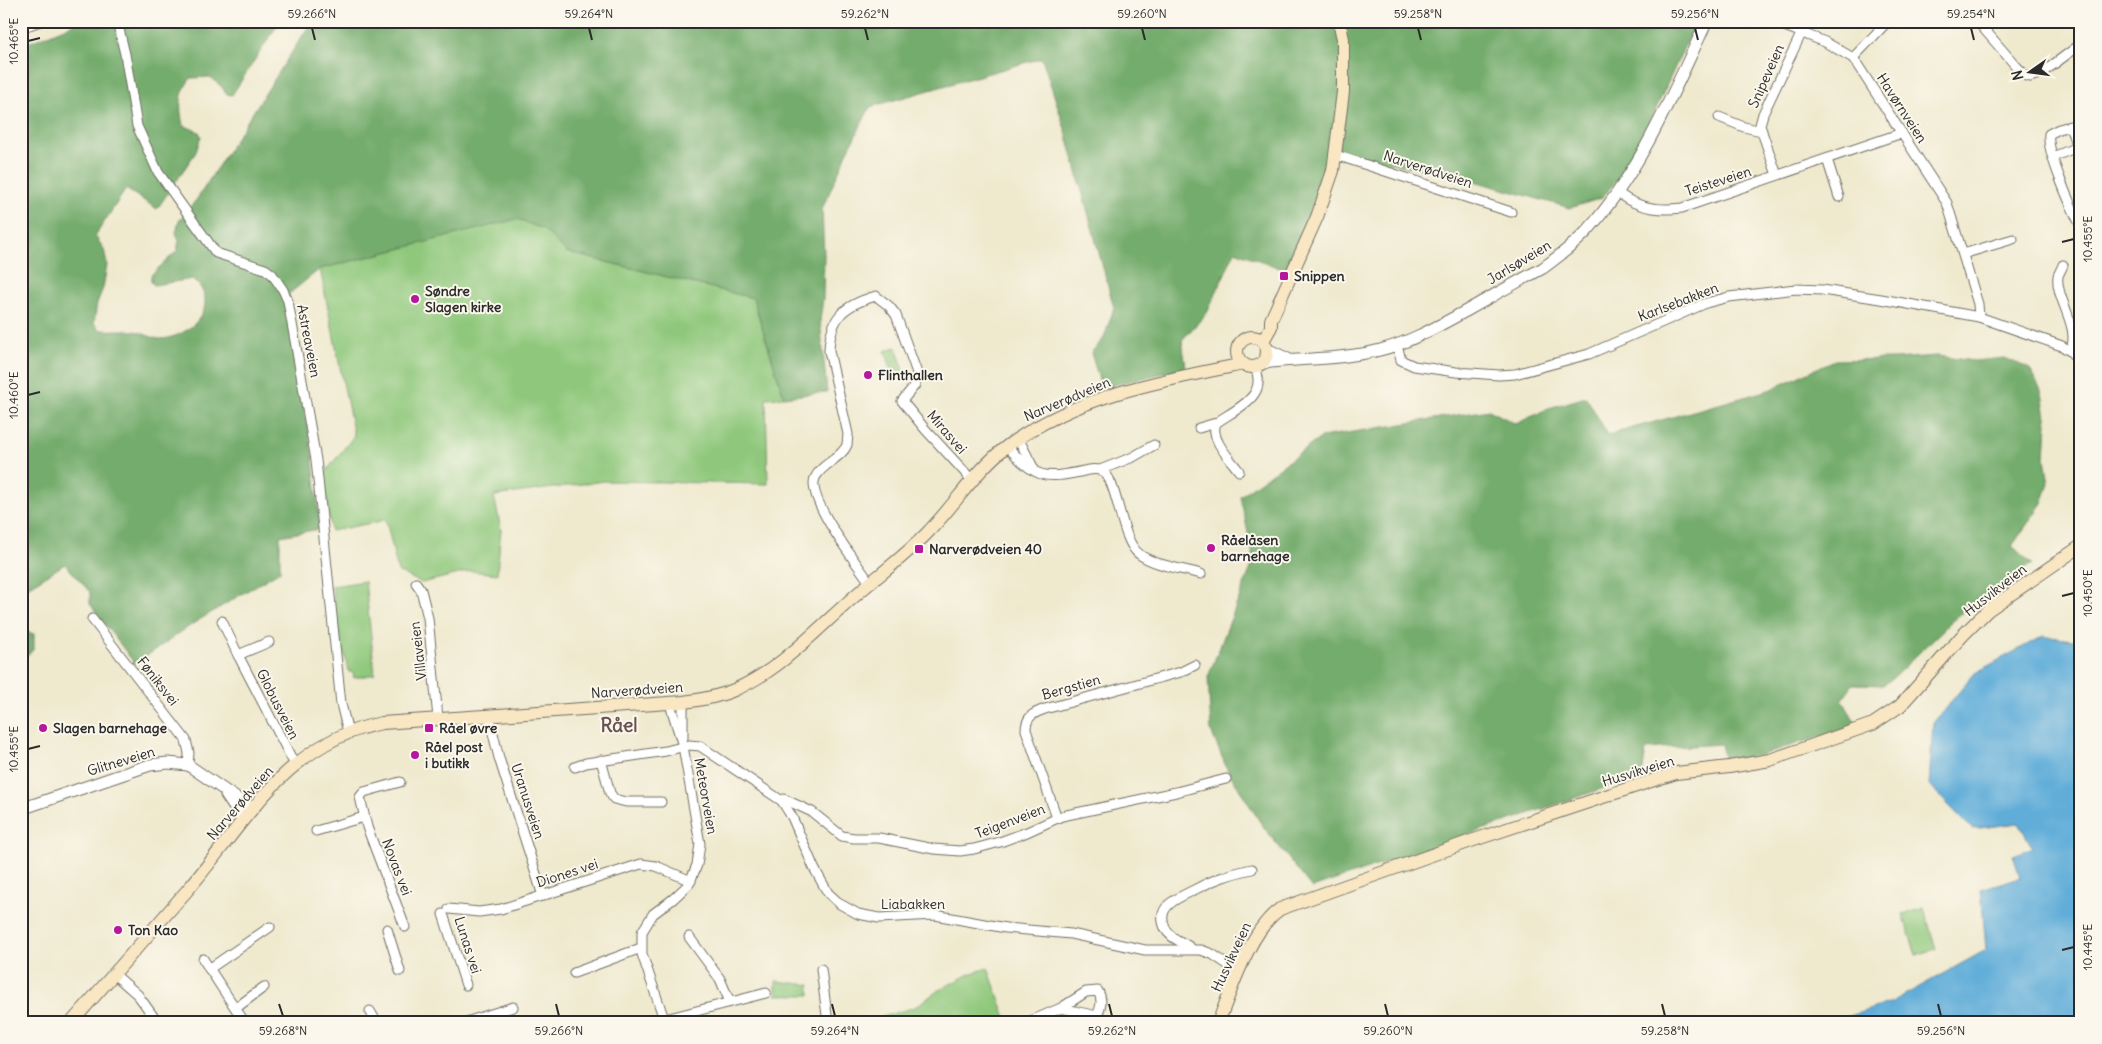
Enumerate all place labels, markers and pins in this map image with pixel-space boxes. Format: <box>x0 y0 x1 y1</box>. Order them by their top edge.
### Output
place label: Snippen <box>1294 267 1345 285</box>
marker: Snippen <box>1278 270 1290 282</box>
place label: Søndre Slagen kirke <box>425 282 502 316</box>
marker: Søndre Slagen kirke <box>409 293 421 305</box>
place label: Flinthallen <box>878 366 943 384</box>
marker: Flinthallen <box>862 369 874 381</box>
place label: Råelåsen barnehage <box>1221 531 1290 565</box>
place label: Narverødveien 40 <box>929 540 1042 558</box>
marker: Råelåsen barnehage <box>1205 542 1217 554</box>
marker: Narverødveien 40 <box>913 543 925 555</box>
place label: Slagen barnehage <box>53 719 168 737</box>
place label: Råel øvre <box>439 719 498 737</box>
marker: Slagen barnehage <box>37 722 49 734</box>
marker: Råel øvre <box>423 722 435 734</box>
place label: Råel post i butikk <box>425 738 483 772</box>
marker: Råel post i butikk <box>409 749 421 761</box>
place label: Ton Kao <box>128 921 178 939</box>
marker: Ton Kao <box>112 924 124 936</box>

